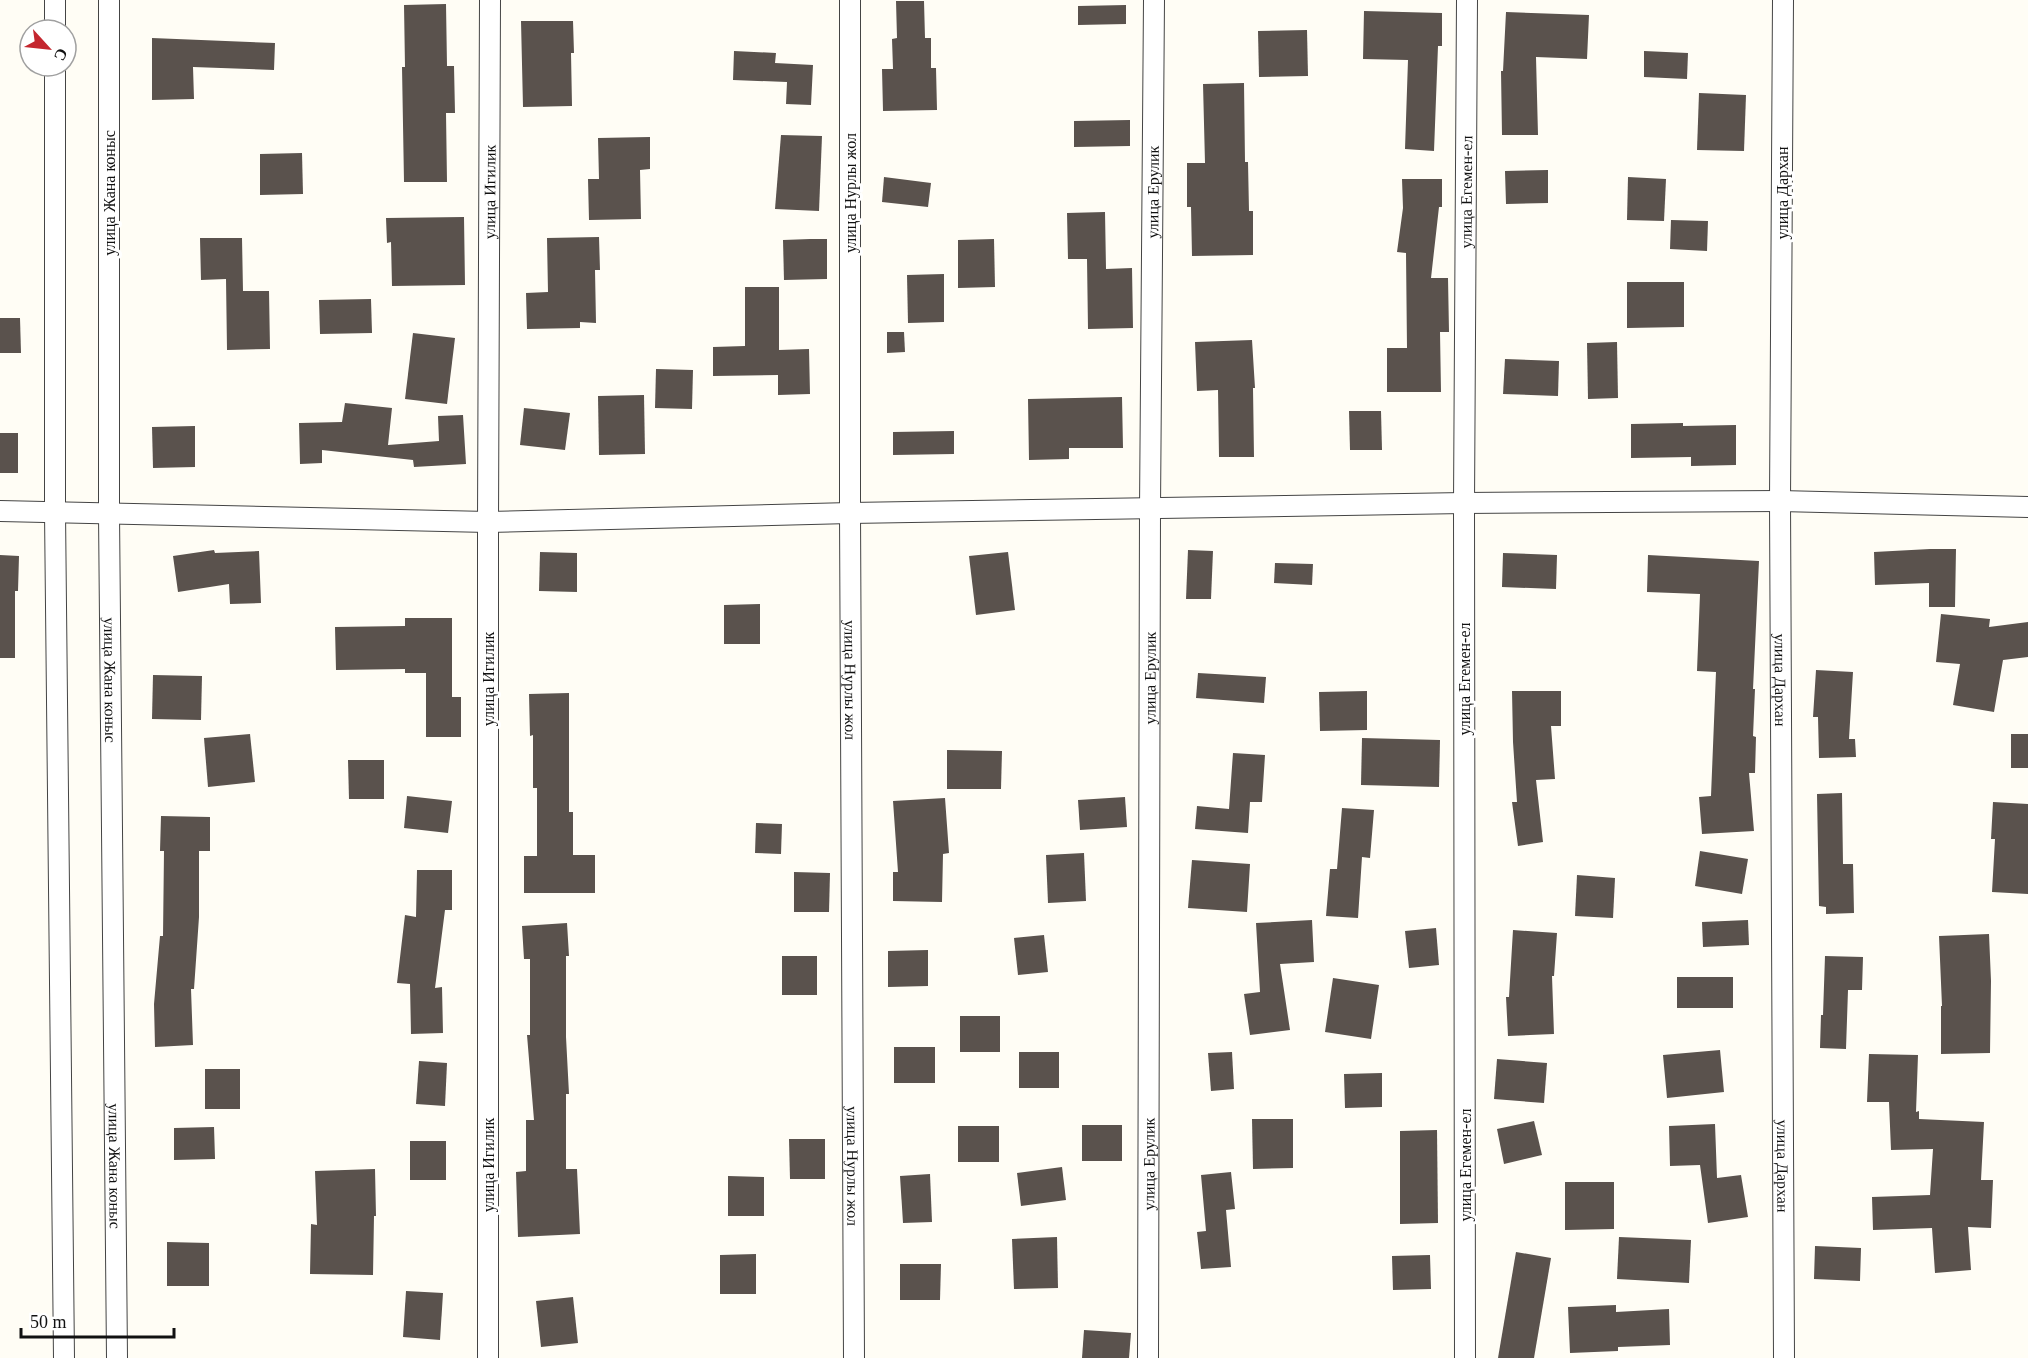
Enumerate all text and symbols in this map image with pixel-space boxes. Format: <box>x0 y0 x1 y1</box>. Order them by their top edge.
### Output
north arrow <box>18 18 78 78</box>
text: С <box>51 46 71 64</box>
street label: улица Жана коныс <box>101 130 119 256</box>
street label: улица Нурлы жол <box>842 133 860 253</box>
street label: улица Егемен-ел <box>1458 135 1476 249</box>
street label: улица Игилик <box>481 144 499 239</box>
street label: улица Ерулик <box>1144 145 1163 238</box>
street label: улица Дархан <box>1774 146 1792 239</box>
street label: улица Жана коныс <box>100 617 119 743</box>
street label: улица Нурлы жол <box>841 620 859 740</box>
street label: улица Егемен-ел <box>1456 623 1474 735</box>
street label: улица Ерулик <box>1141 631 1160 724</box>
street label: улица Игилик <box>480 632 498 726</box>
street label: улица Дархан <box>1771 633 1789 727</box>
street label: улица Жана коныс <box>105 1103 124 1229</box>
street label: улица Нурлы жол <box>843 1106 861 1226</box>
street label: улица Егемен-ел <box>1457 1109 1475 1221</box>
street label: улица Ерулик <box>1140 1117 1159 1210</box>
street label: улица Игилик <box>480 1118 498 1212</box>
street label: улица Дархан <box>1773 1119 1791 1213</box>
scale bar <box>21 1301 174 1339</box>
text: 50 m <box>30 1312 67 1332</box>

